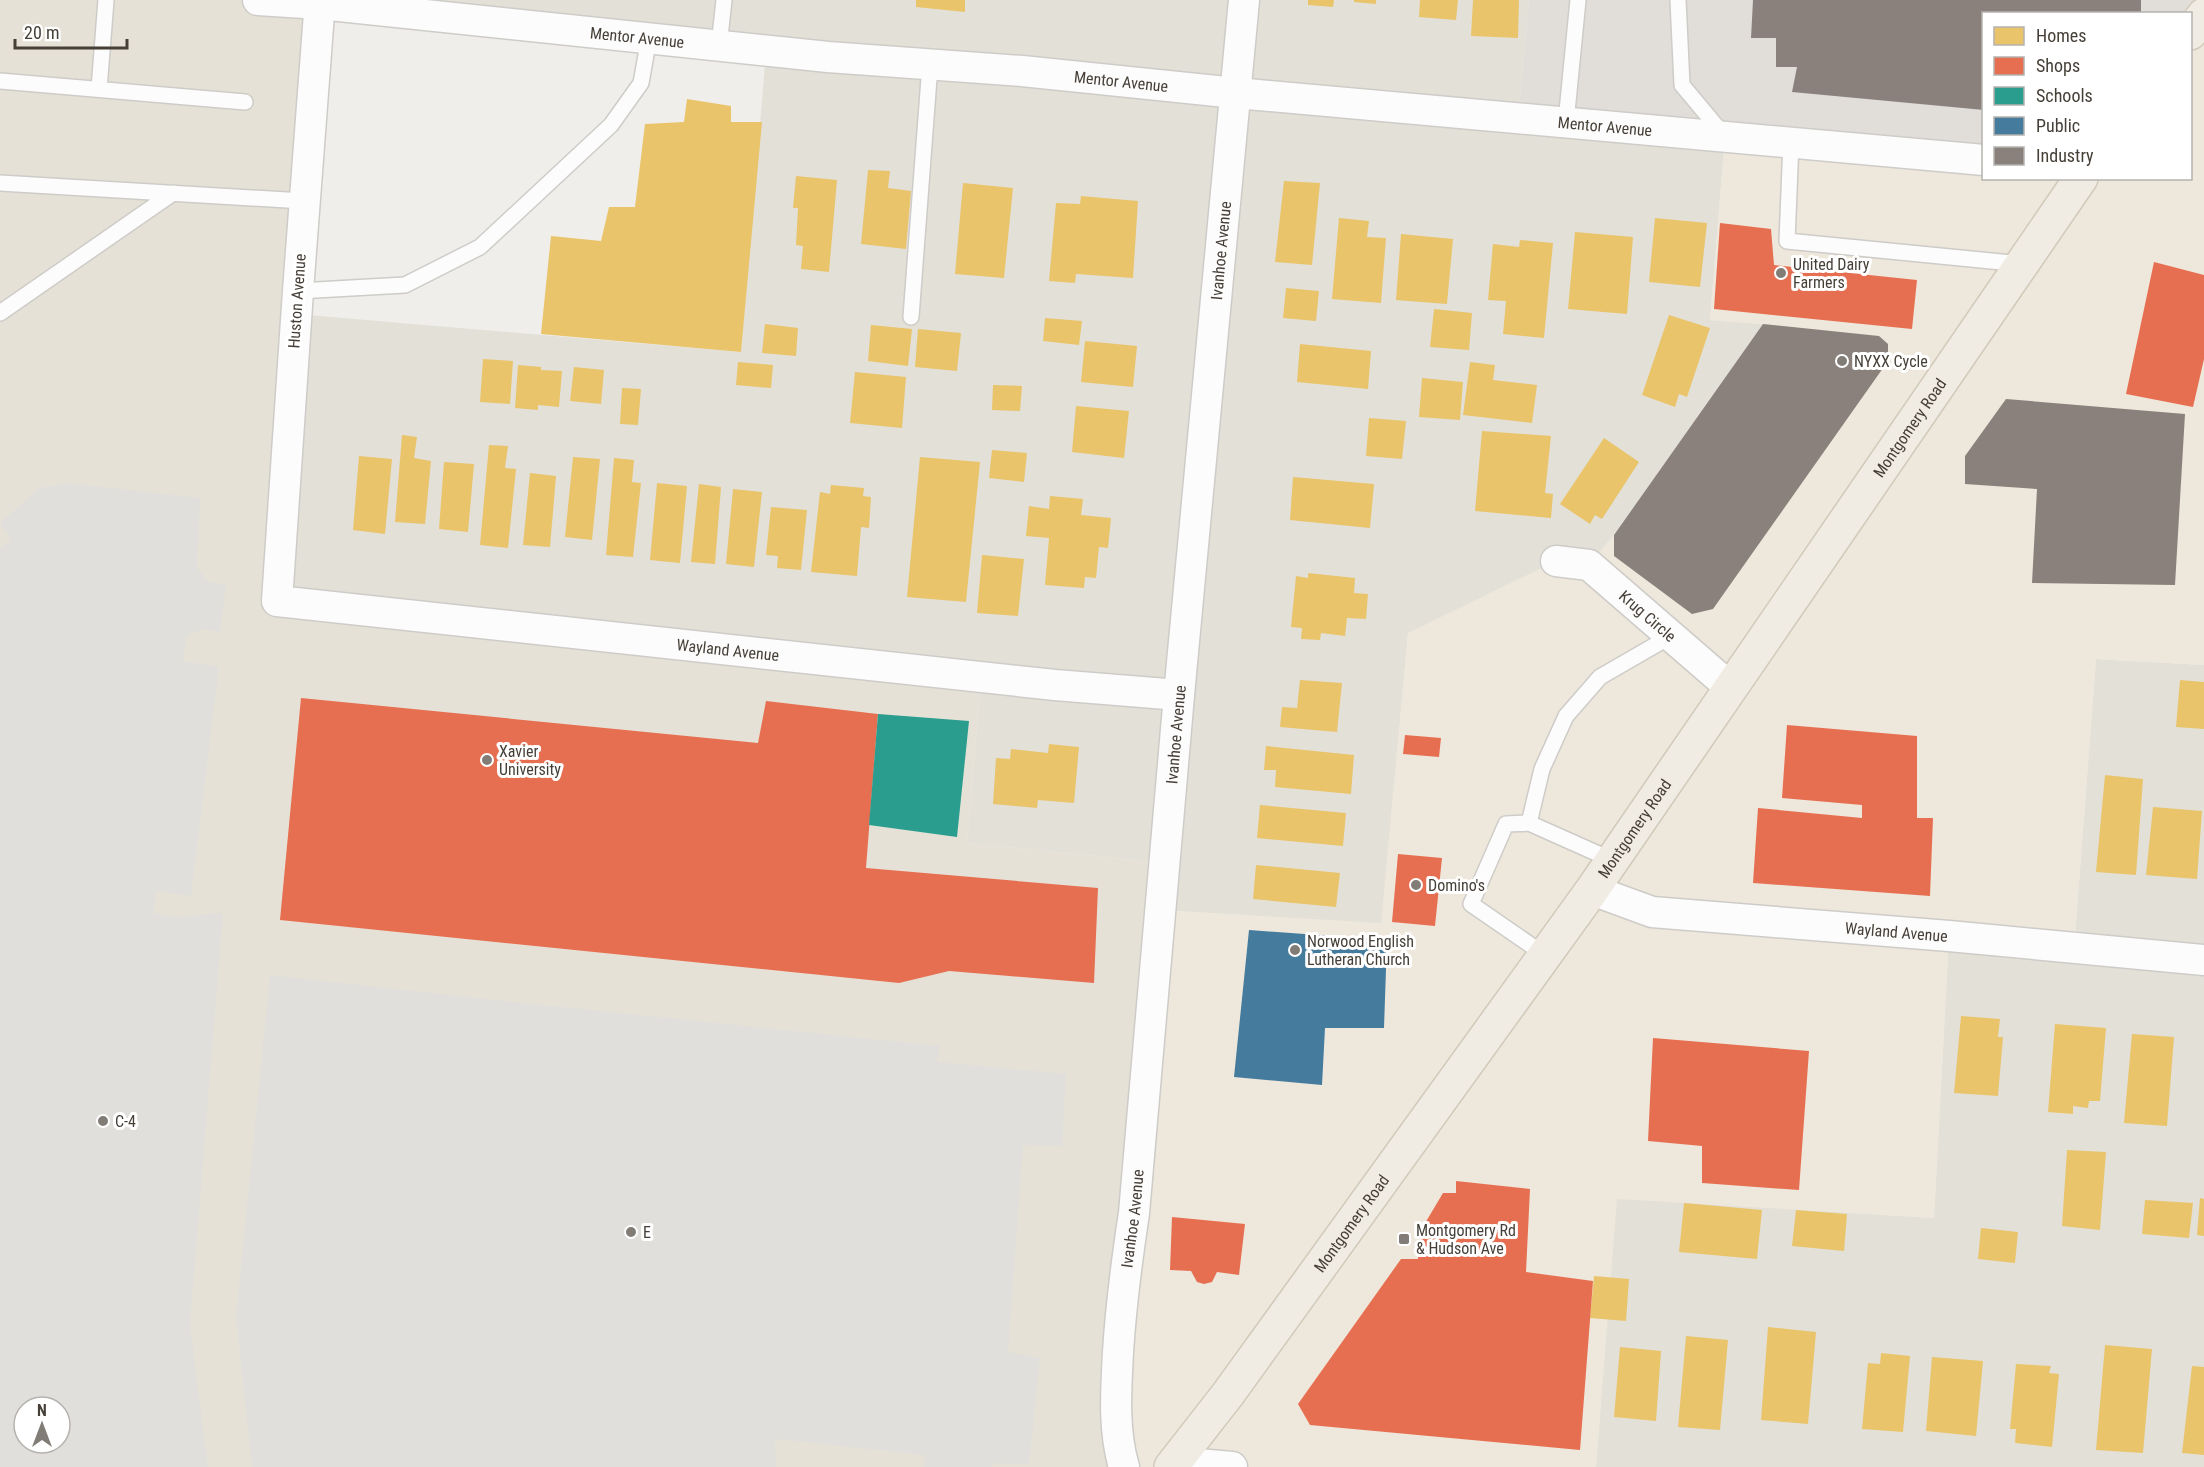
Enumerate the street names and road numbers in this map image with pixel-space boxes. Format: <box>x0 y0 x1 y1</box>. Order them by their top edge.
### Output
street label: Mentor Avenue <box>589 23 685 51</box>
street label: Mentor Avenue <box>1073 67 1169 95</box>
street label: Mentor Avenue <box>1557 112 1653 140</box>
street label: Ivanhoe Avenue <box>1206 200 1235 301</box>
street label: Huston Avenue <box>284 253 310 349</box>
street label: Montgomery Road <box>1869 375 1950 481</box>
street label: Krug Circle <box>1615 586 1680 646</box>
street label: Wayland Avenue <box>676 635 780 665</box>
street label: Ivanhoe Avenue <box>1162 684 1189 785</box>
street label: Montgomery Road <box>1594 775 1675 881</box>
street label: Wayland Avenue <box>1844 918 1948 945</box>
street label: Ivanhoe Avenue <box>1117 1168 1147 1269</box>
street label: Montgomery Road <box>1310 1171 1393 1276</box>

